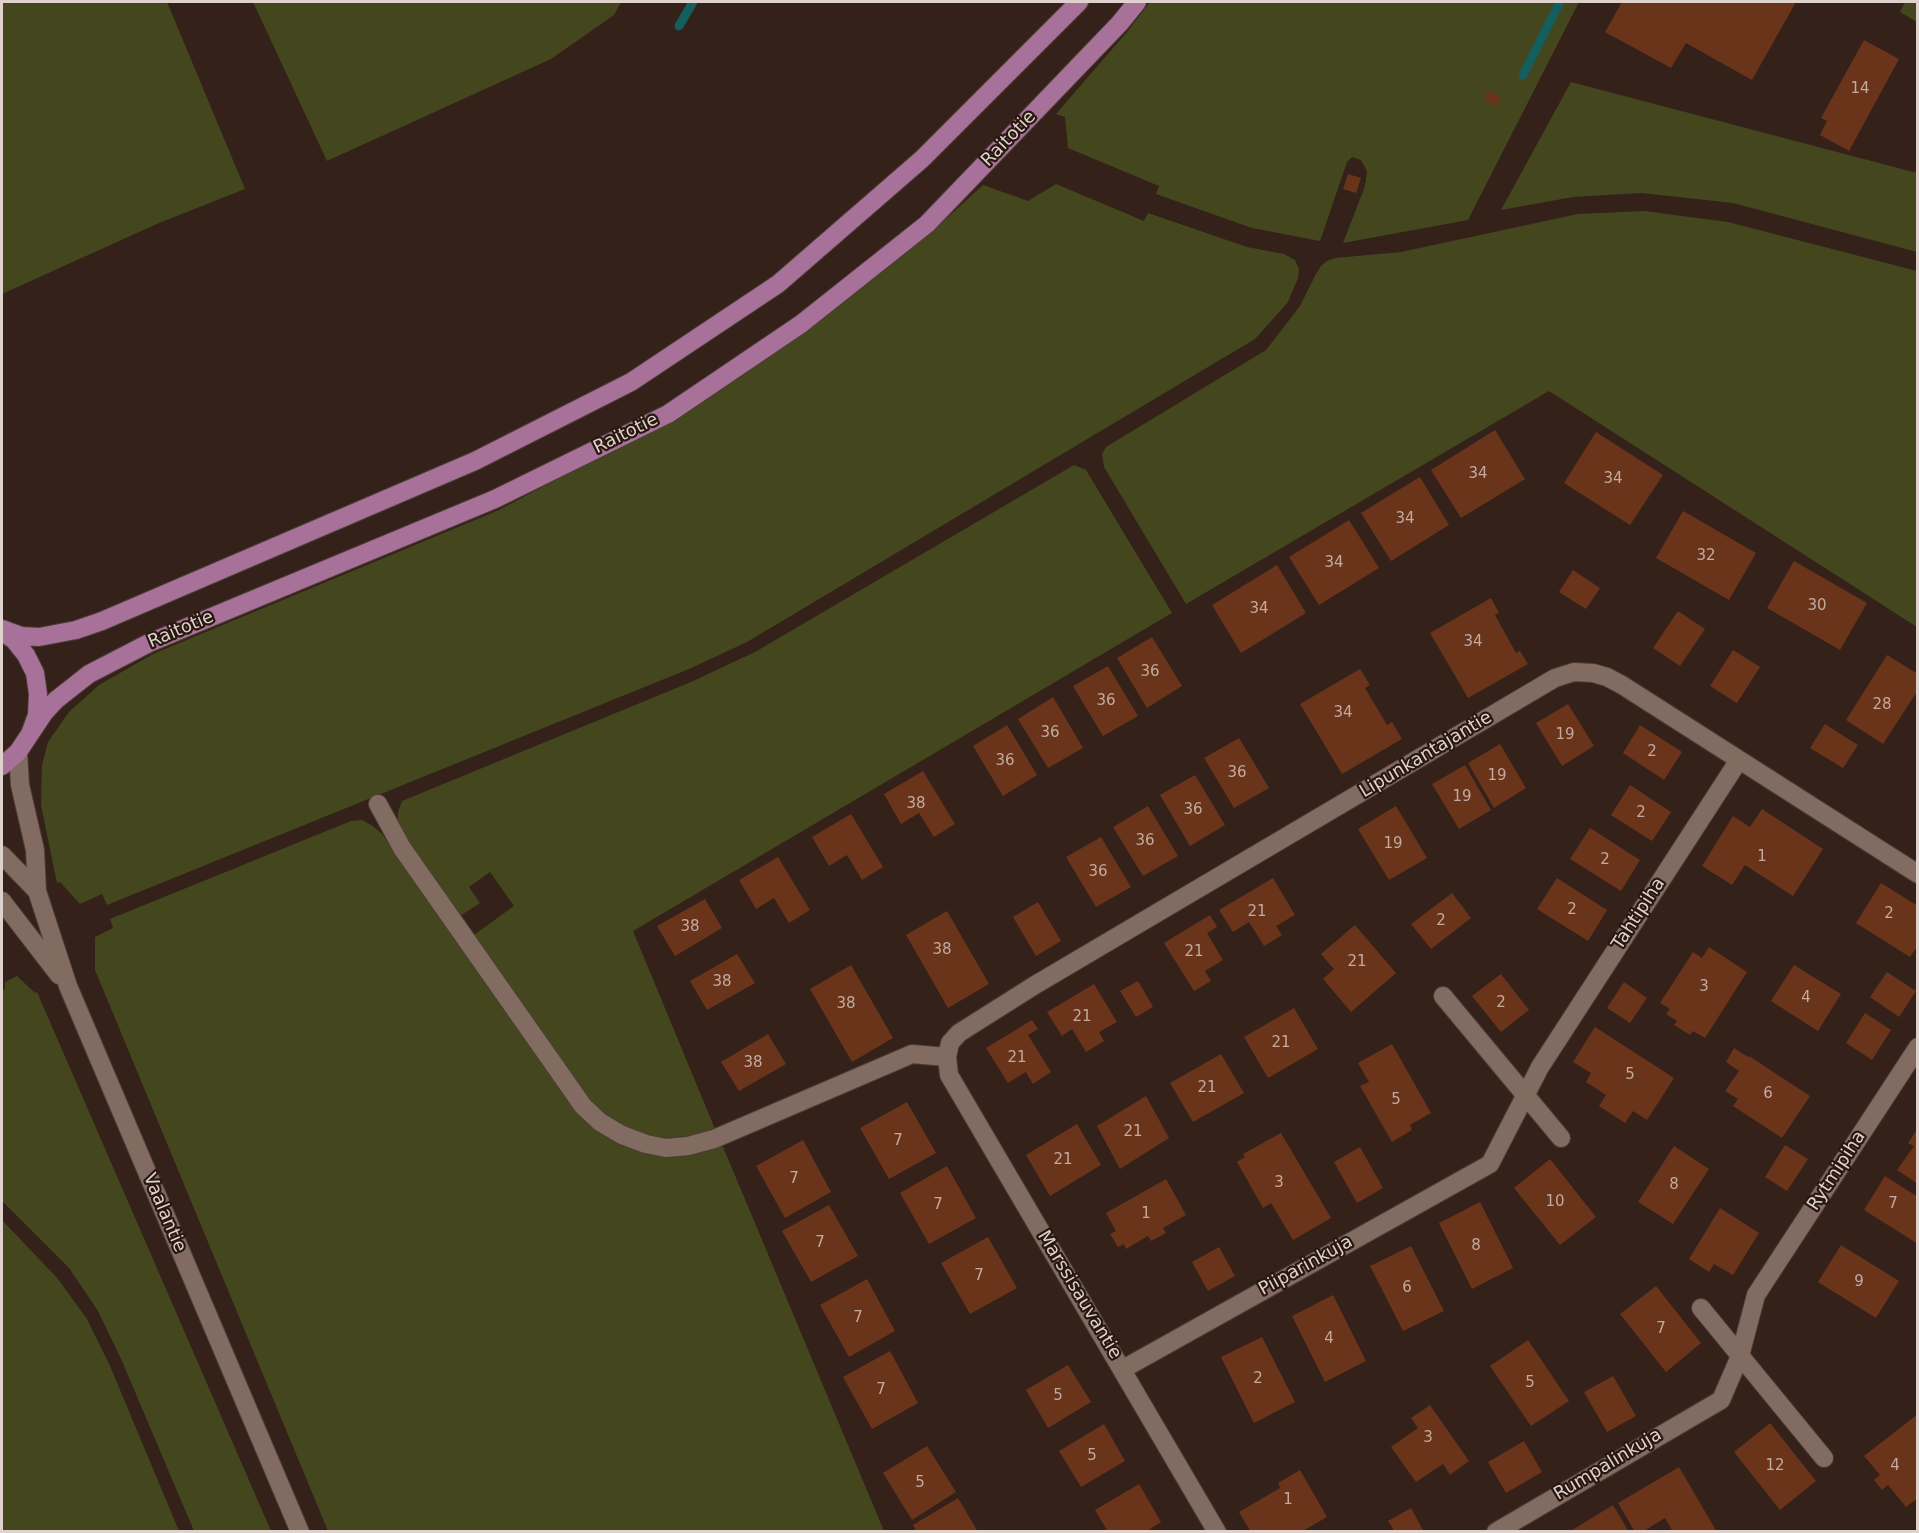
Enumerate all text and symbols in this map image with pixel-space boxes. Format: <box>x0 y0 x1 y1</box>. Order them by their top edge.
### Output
house number: 14 <box>1850 80 1870 98</box>
street label: Raitotie <box>977 107 1041 171</box>
street label: Raitotie <box>590 409 662 459</box>
house number: 34 <box>1468 465 1488 483</box>
house number: 34 <box>1603 470 1623 488</box>
house number: 34 <box>1395 510 1415 528</box>
house number: 32 <box>1696 547 1716 565</box>
house number: 34 <box>1324 554 1344 572</box>
house number: 30 <box>1807 597 1827 615</box>
house number: 34 <box>1249 600 1269 618</box>
street label: Raitotie <box>145 607 217 653</box>
house number: 34 <box>1463 633 1483 651</box>
house number: 36 <box>1140 663 1160 681</box>
house number: 36 <box>1096 692 1116 710</box>
house number: 28 <box>1872 696 1892 714</box>
house number: 34 <box>1333 704 1353 722</box>
street label: Lipunkantajantie <box>1356 707 1496 803</box>
house number: 36 <box>1040 724 1060 742</box>
house number: 19 <box>1555 726 1575 744</box>
house number: 2 <box>1647 743 1657 761</box>
house number: 36 <box>995 752 1015 770</box>
house number: 36 <box>1227 764 1247 782</box>
house number: 19 <box>1487 767 1507 785</box>
house number: 19 <box>1452 788 1472 806</box>
house number: 38 <box>906 795 926 813</box>
house number: 36 <box>1183 801 1203 819</box>
house number: 2 <box>1636 804 1646 822</box>
house number: 36 <box>1135 832 1155 850</box>
house number: 19 <box>1383 835 1403 853</box>
house number: 1 <box>1757 848 1767 866</box>
house number: 2 <box>1600 851 1610 869</box>
house number: 36 <box>1088 863 1108 881</box>
street label: Tahtipiha <box>1608 874 1670 954</box>
house number: 2 <box>1567 901 1577 919</box>
house number: 21 <box>1247 903 1267 921</box>
house number: 2 <box>1884 905 1894 923</box>
house number: 2 <box>1436 912 1446 930</box>
house number: 38 <box>680 918 700 936</box>
house number: 38 <box>932 941 952 959</box>
house number: 21 <box>1184 943 1204 961</box>
house number: 21 <box>1347 953 1367 971</box>
house number: 38 <box>712 973 732 991</box>
house number: 3 <box>1699 978 1709 996</box>
house number: 4 <box>1801 989 1811 1007</box>
house number: 2 <box>1496 994 1506 1012</box>
house number: 38 <box>836 995 856 1013</box>
house number: 21 <box>1072 1008 1092 1026</box>
house number: 21 <box>1271 1034 1291 1052</box>
house number: 21 <box>1007 1049 1027 1067</box>
house number: 38 <box>743 1054 763 1072</box>
house number: 5 <box>1625 1066 1635 1084</box>
house number: 21 <box>1197 1079 1217 1097</box>
house number: 6 <box>1763 1085 1773 1103</box>
house number: 5 <box>1391 1091 1401 1109</box>
house number: 21 <box>1123 1123 1143 1141</box>
street label: Rytmipiha <box>1803 1127 1871 1215</box>
house number: 7 <box>893 1132 903 1150</box>
house number: 21 <box>1053 1151 1073 1169</box>
street label: Vaalantie <box>138 1170 190 1256</box>
house number: 7 <box>789 1170 799 1188</box>
house number: 3 <box>1274 1174 1284 1192</box>
house number: 8 <box>1669 1176 1679 1194</box>
house number: 10 <box>1545 1193 1565 1211</box>
house number: 7 <box>1888 1195 1898 1213</box>
house number: 7 <box>933 1196 943 1214</box>
house number: 1 <box>1141 1205 1151 1223</box>
street label: Marssisauvantie <box>1032 1227 1126 1363</box>
street label: Piiparinkuja <box>1255 1231 1357 1301</box>
house number: 7 <box>815 1234 825 1252</box>
house number: 8 <box>1471 1237 1481 1255</box>
house number: 7 <box>974 1267 984 1285</box>
house number: 9 <box>1854 1273 1864 1291</box>
house number: 6 <box>1402 1279 1412 1297</box>
house number: 7 <box>853 1309 863 1327</box>
house number: 7 <box>1656 1320 1666 1338</box>
house number: 4 <box>1324 1330 1334 1348</box>
house number: 2 <box>1253 1370 1263 1388</box>
house number: 5 <box>1525 1374 1535 1392</box>
house number: 7 <box>876 1381 886 1399</box>
house number: 5 <box>1053 1387 1063 1405</box>
street label: Rumpalinkuja <box>1550 1424 1666 1506</box>
house number: 3 <box>1423 1429 1433 1447</box>
house number: 5 <box>1087 1447 1097 1465</box>
house number: 12 <box>1765 1457 1785 1475</box>
house number: 4 <box>1890 1457 1900 1475</box>
house number: 5 <box>915 1474 925 1492</box>
house number: 1 <box>1283 1491 1293 1509</box>

